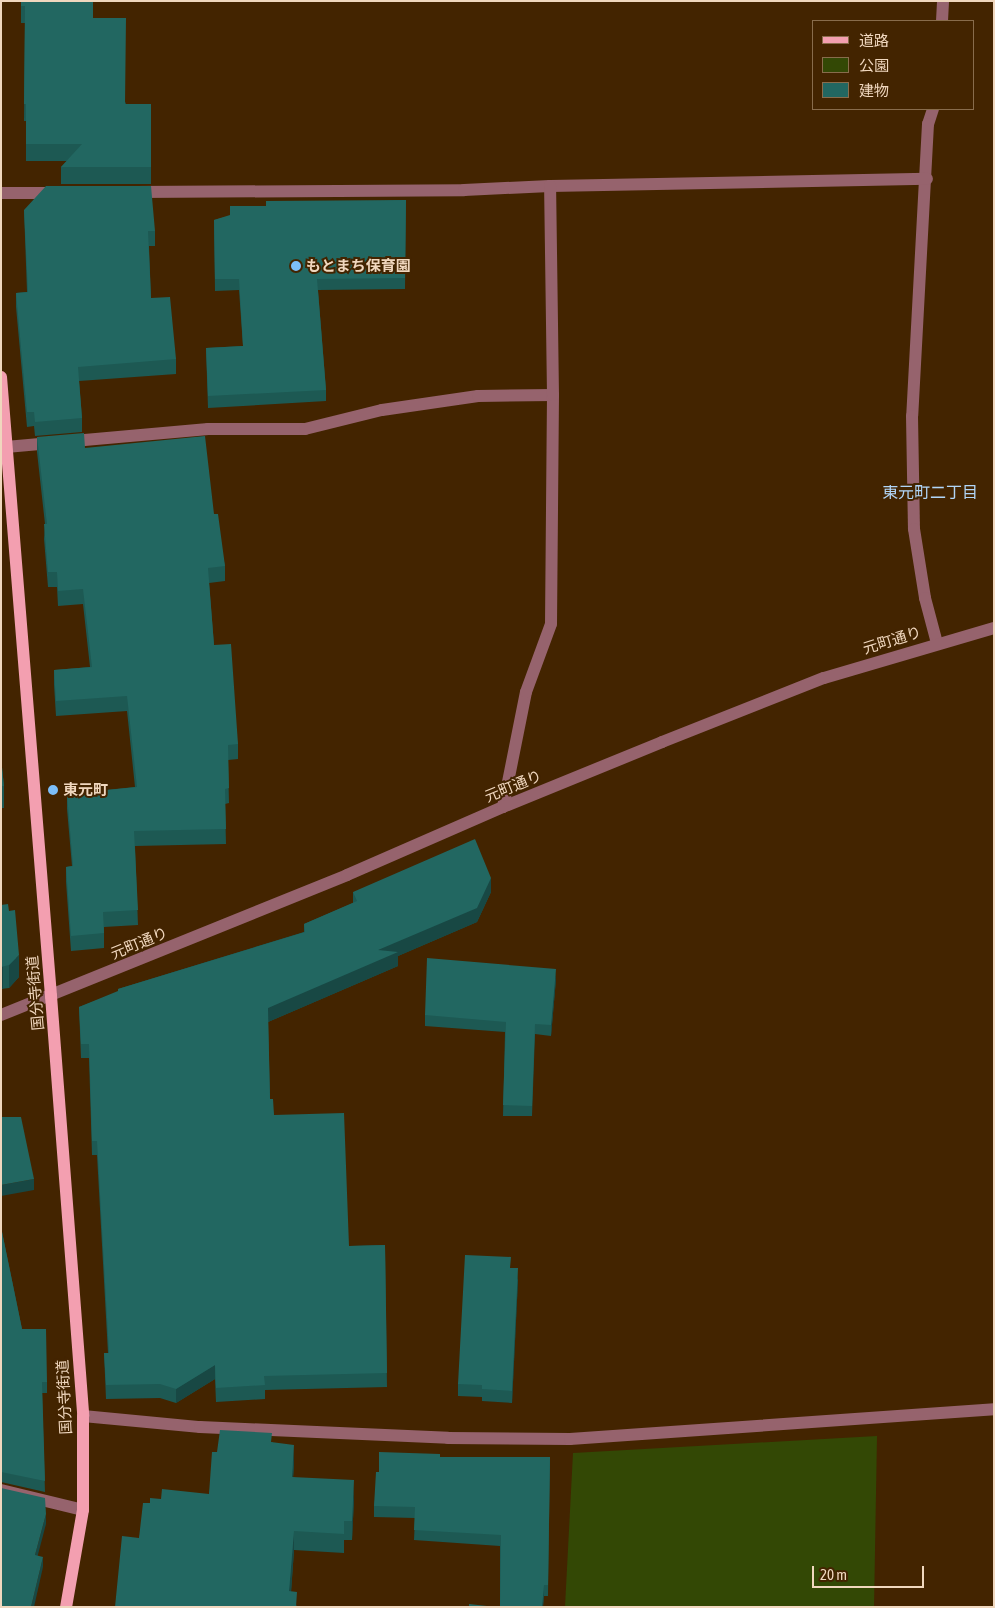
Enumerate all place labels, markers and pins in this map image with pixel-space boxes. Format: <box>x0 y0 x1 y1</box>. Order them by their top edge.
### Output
place label: もとまち保育園 <box>306 257 411 275</box>
marker: もとまち保育園 <box>290 260 302 272</box>
place label: 東元町 <box>63 781 108 799</box>
marker: 東元町 <box>47 784 59 796</box>

